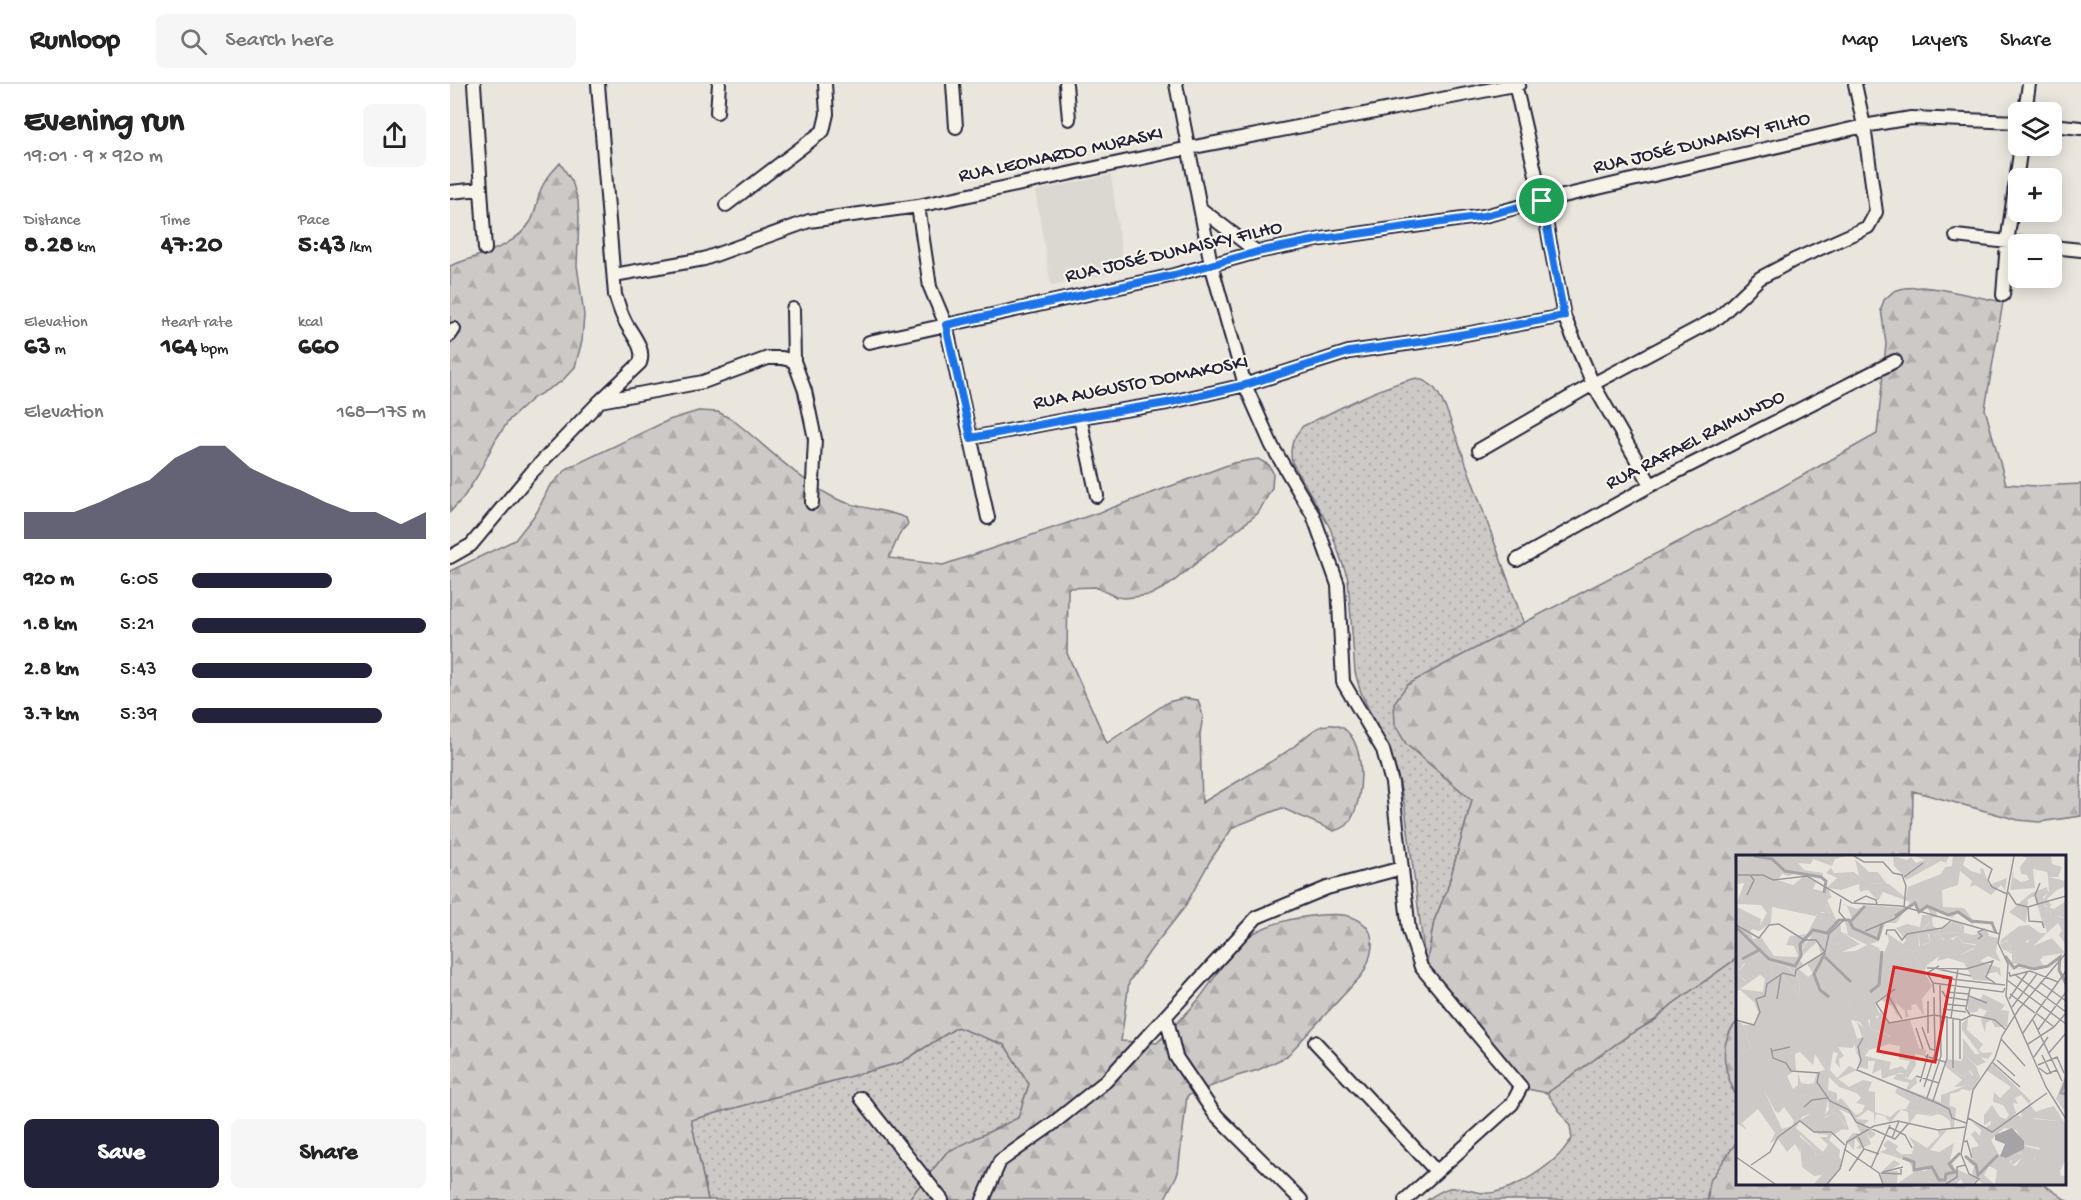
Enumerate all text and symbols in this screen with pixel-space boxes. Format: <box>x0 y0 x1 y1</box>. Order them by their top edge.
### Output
search box <box>156 14 576 68</box>
text: Runloop <box>30 25 120 58</box>
icon: search <box>177 25 210 58</box>
text: Search here <box>225 28 334 54</box>
text: Map <box>1842 29 1878 54</box>
text: Layers <box>1911 29 1967 54</box>
text: Share <box>2000 29 2051 54</box>
map controls <box>2008 102 2062 288</box>
button: layers <box>2008 102 2062 156</box>
text: Evening run <box>24 104 184 142</box>
button: share <box>363 104 426 167</box>
street label: RUA JOSÉ DUNAISKY FILHO <box>1591 107 1813 180</box>
street label: RUA LEONARDO MURASKI <box>957 123 1165 189</box>
text: 19:01 · 9 × 920 m <box>24 146 163 169</box>
button: + <box>2008 168 2062 222</box>
pin <box>1516 175 1567 226</box>
icon: arrive <box>1525 184 1558 217</box>
text: Distance <box>24 212 81 231</box>
text: Time <box>161 212 190 231</box>
text: Pace <box>298 212 329 231</box>
street label: RUA JOSÉ DUNAISKY FILHO <box>1063 216 1285 289</box>
text: 8.28 <box>24 231 73 262</box>
text: 47:20 <box>161 231 223 262</box>
text: 5:43 <box>298 231 346 262</box>
button: − <box>2008 234 2062 288</box>
text: km <box>73 239 96 258</box>
text: /km <box>346 239 372 258</box>
text: Elevation <box>24 314 88 333</box>
text: Heart rate <box>161 314 233 333</box>
text: kcal <box>298 314 323 333</box>
text: 63 <box>24 333 51 364</box>
text: 164 <box>161 333 197 364</box>
text: 660 <box>298 333 339 364</box>
text: m <box>51 341 66 360</box>
text: bpm <box>197 341 228 360</box>
street label: RUA AUGUSTO DOMAKOSKI <box>1031 352 1251 416</box>
street label: RUA RAFAEL RAIMUNDO <box>1603 386 1789 496</box>
text: Elevation <box>24 402 104 425</box>
text: 168–175 m <box>337 402 426 425</box>
text: 920 m <box>24 569 74 592</box>
text: 6:05 <box>120 569 158 592</box>
text: 1.8 km <box>24 614 77 637</box>
text: 5:21 <box>120 614 155 637</box>
text: 2.8 km <box>24 659 79 682</box>
text: 5:43 <box>120 659 157 682</box>
text: 3.7 km <box>24 704 79 727</box>
text: 5:39 <box>120 704 157 727</box>
inset map <box>1736 855 2066 1185</box>
button: Save <box>24 1119 219 1188</box>
button: Share <box>231 1119 426 1188</box>

